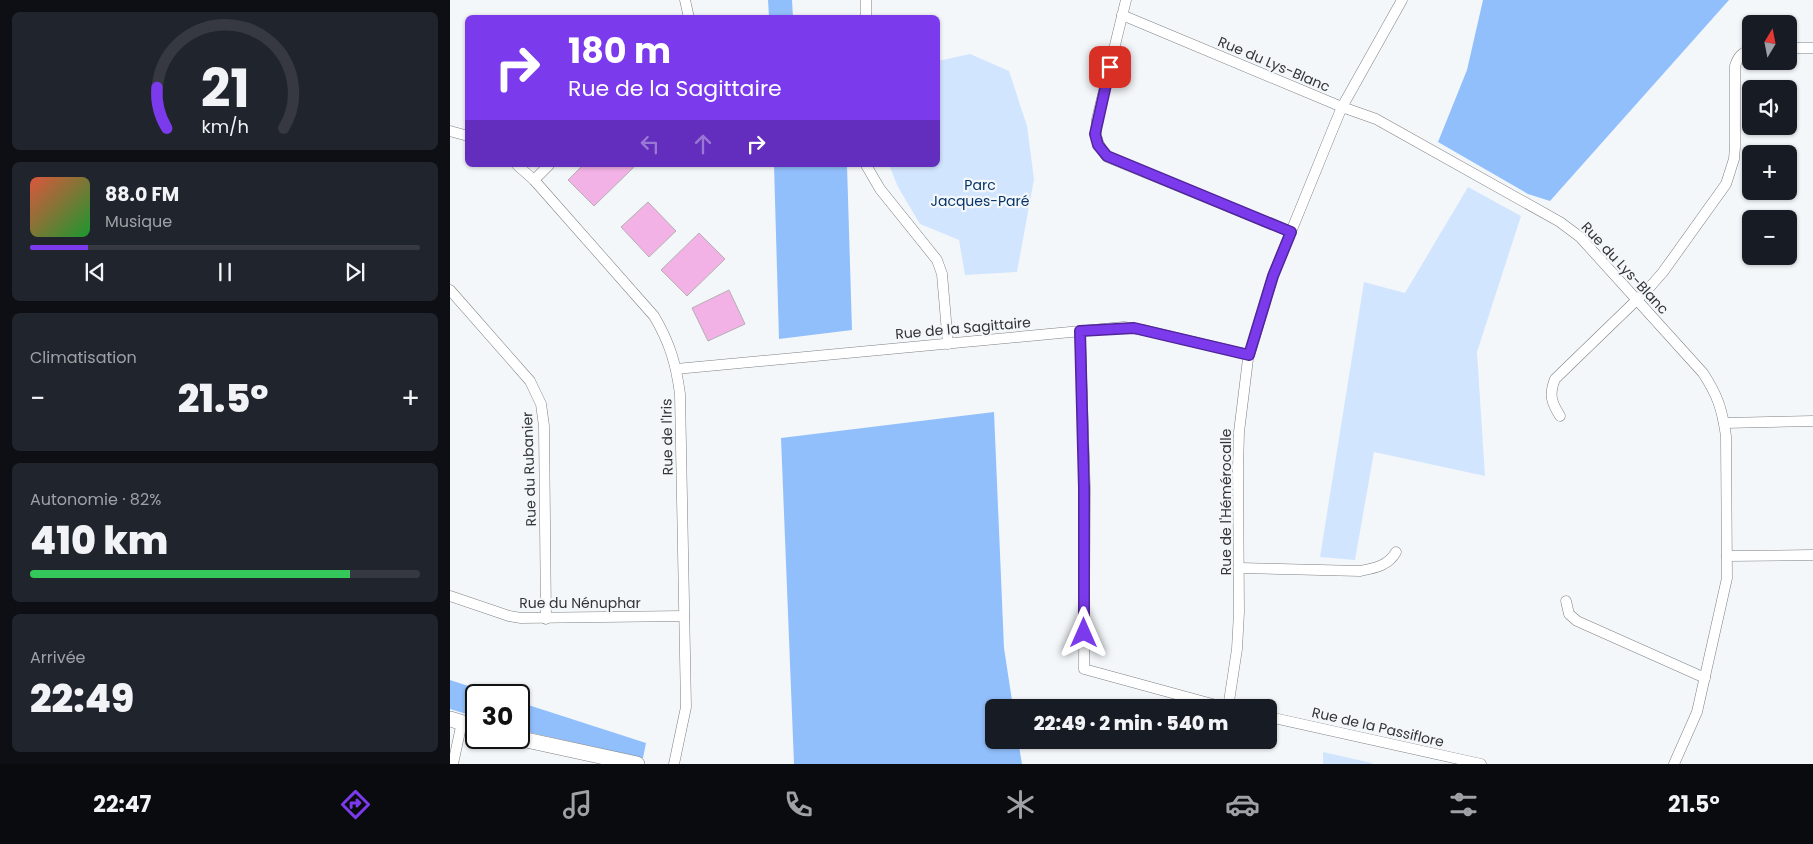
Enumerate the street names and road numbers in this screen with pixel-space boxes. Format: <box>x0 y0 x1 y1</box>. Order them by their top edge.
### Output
street label: Rue du Lys-Blanc <box>1215 31 1333 97</box>
street label: Rue du Lys-Blanc <box>1577 217 1673 319</box>
street label: Rue de la Sagittaire <box>894 312 1032 344</box>
street label: Rue de l'Iris <box>656 398 678 476</box>
street label: Rue du Rubanier <box>517 411 541 527</box>
street label: Rue de l'Hémérocalle <box>1216 428 1236 575</box>
street label: Rue du Nénuphar <box>519 593 641 613</box>
street label: Rue de la Passiflore <box>1310 702 1446 752</box>

